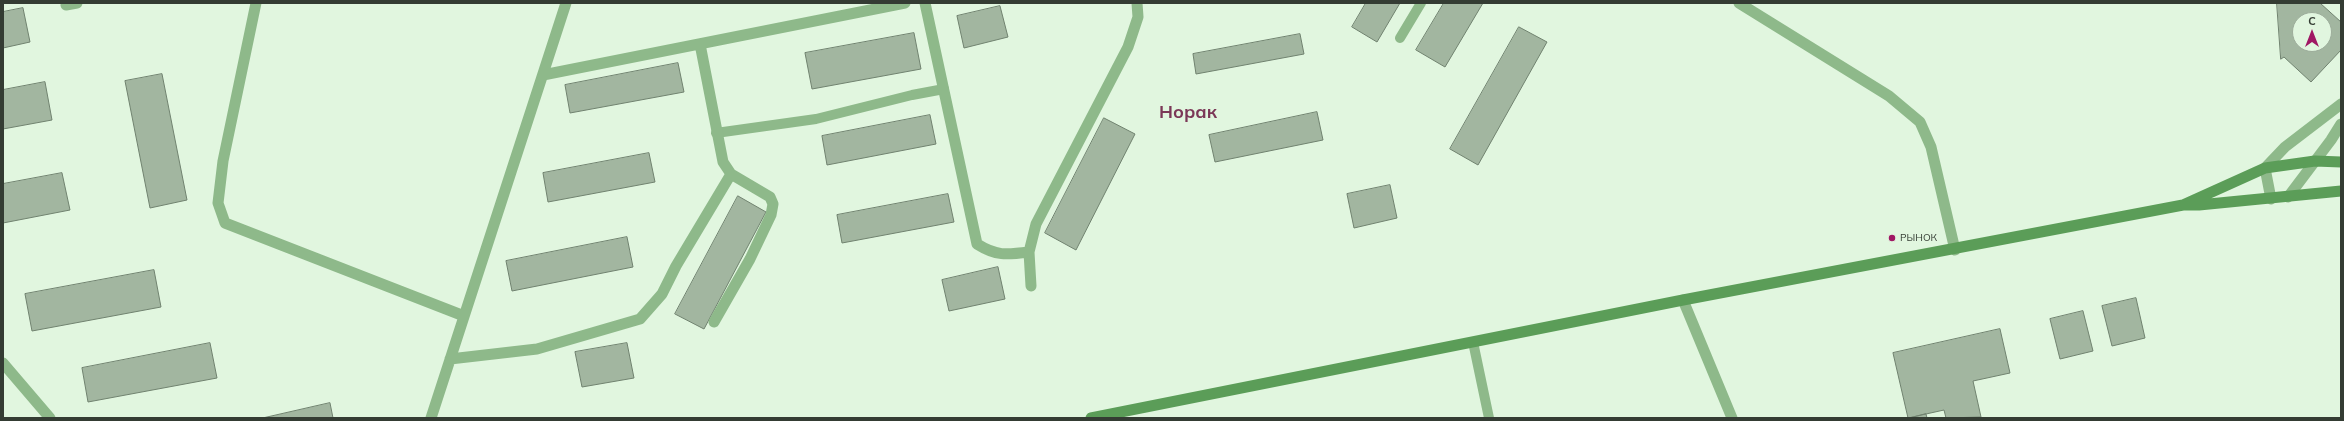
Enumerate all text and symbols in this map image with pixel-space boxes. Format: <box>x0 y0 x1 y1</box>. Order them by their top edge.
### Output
north arrow <box>2292 12 2332 52</box>
text: С <box>2308 14 2316 28</box>
district label: Норак <box>1159 102 1217 124</box>
place label: РЫНОК <box>1900 232 1937 244</box>
marker: РЫНОК <box>1887 233 1897 243</box>

